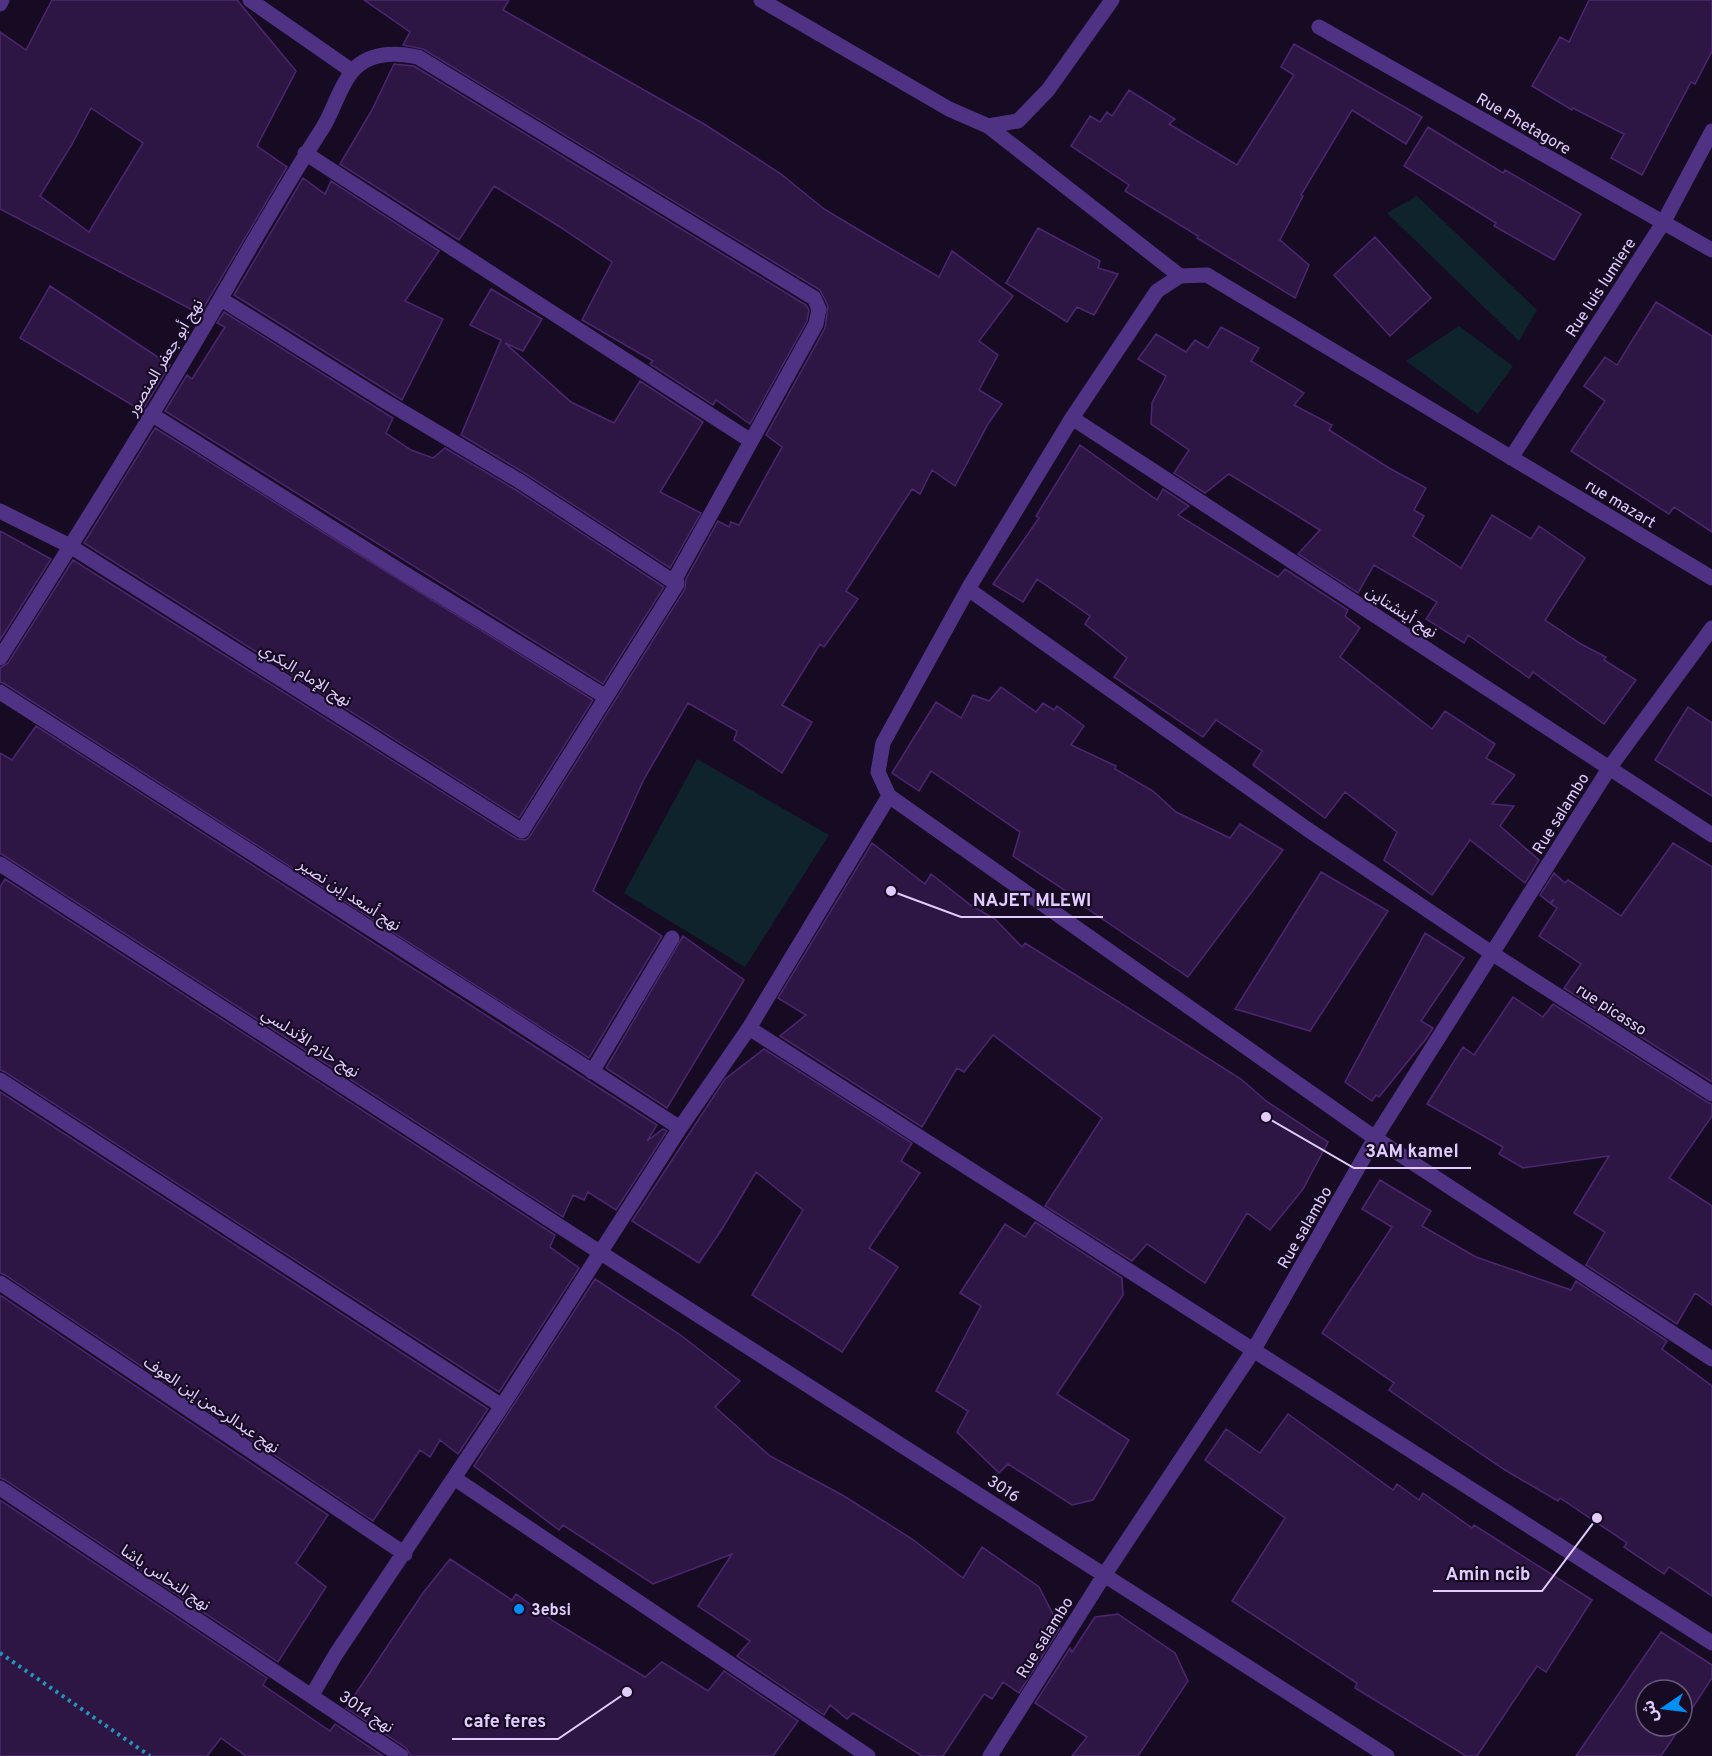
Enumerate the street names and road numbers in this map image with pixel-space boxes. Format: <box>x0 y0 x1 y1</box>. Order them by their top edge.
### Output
street label: Rue Phetagore <box>1472 90 1574 160</box>
street label: Rue luis lumiere <box>1562 235 1641 341</box>
street label: نهج أبو جعفر المنصور <box>121 295 209 422</box>
street label: rue mazart <box>1581 476 1659 534</box>
street label: نهج أينشتاين <box>1361 581 1441 644</box>
street label: نهج الإمام البكري <box>255 640 354 713</box>
street label: Rue salambo <box>1529 770 1595 858</box>
street label: نهج أسعد إبن نصير <box>292 854 405 937</box>
street label: rue picasso <box>1572 980 1650 1041</box>
street label: نهج حازم الأندلسي <box>257 1005 363 1084</box>
street label: Rue salambo <box>1274 1183 1337 1273</box>
street label: نهج عبدالرحمن إبن العوف <box>139 1353 283 1459</box>
street label: 3016 <box>983 1472 1023 1508</box>
street label: نهج النحاس باشا <box>116 1541 214 1617</box>
street label: Rue salambo <box>1013 1594 1079 1682</box>
street label: نهج 3014 <box>334 1687 397 1739</box>

